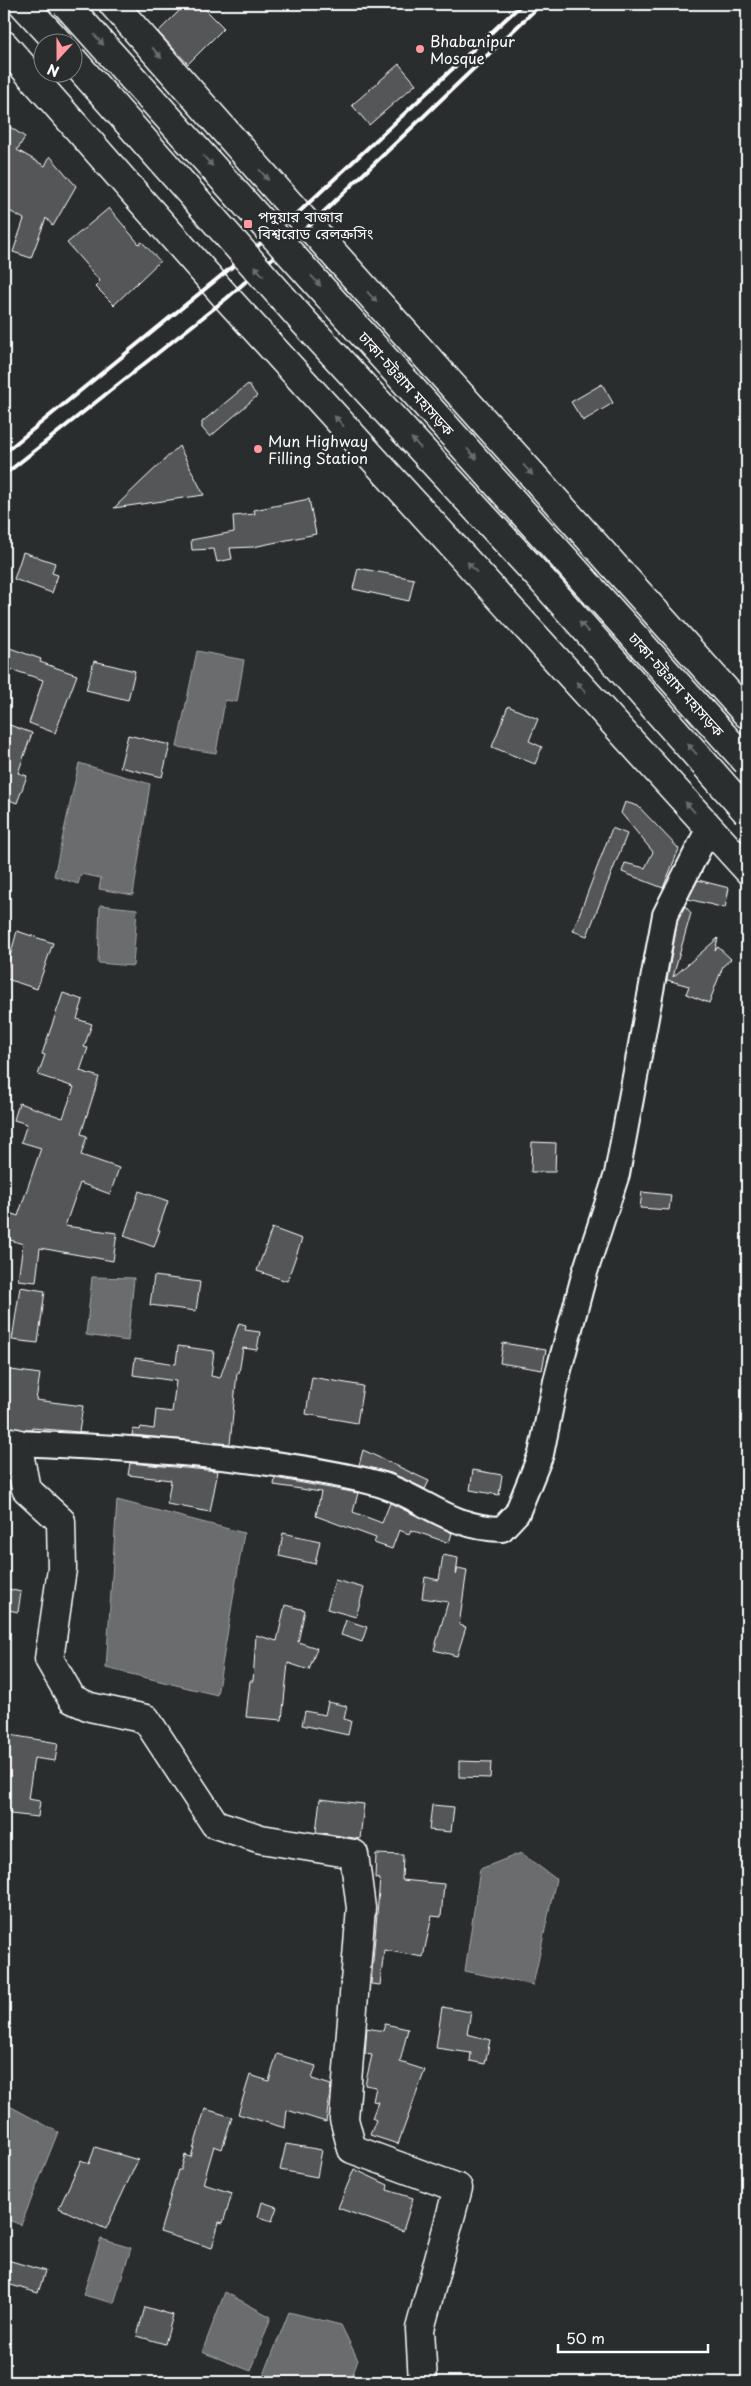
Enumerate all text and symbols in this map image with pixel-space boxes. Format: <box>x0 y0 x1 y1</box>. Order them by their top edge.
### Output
place label: Bhabanipur Mosque <box>430 29 515 69</box>
north arrow <box>32 32 82 82</box>
one-way arrow <box>93 33 105 45</box>
marker: Bhabanipur Mosque <box>414 43 426 55</box>
one-way arrow <box>151 47 163 59</box>
text: N <box>44 59 62 82</box>
one-way arrow <box>202 154 213 167</box>
one-way arrow <box>259 169 270 182</box>
place label: পদুয়ার বাজার বিশ্বরোড রেলক্রসিং <box>257 204 374 244</box>
marker: পদুয়ার বাজার বিশ্বরোড রেলক্রসিং <box>242 218 254 230</box>
one-way arrow <box>253 265 265 277</box>
one-way arrow <box>311 275 322 288</box>
one-way arrow <box>366 290 378 302</box>
street label: ঢাকা-চট্টগ্রাম মহাসড়ক <box>353 325 461 441</box>
one-way arrow <box>333 415 345 427</box>
place label: Mun Highway Filling Station <box>268 429 368 469</box>
one-way arrow <box>410 437 422 449</box>
marker: Mun Highway Filling Station <box>252 443 264 455</box>
one-way arrow <box>466 448 477 461</box>
one-way arrow <box>522 463 534 475</box>
one-way arrow <box>466 561 478 573</box>
one-way arrow <box>578 622 590 634</box>
street label: ঢাকা-চট্টগ্রাম মহাসড়ক <box>623 626 731 742</box>
one-way arrow <box>575 681 587 693</box>
one-way arrow <box>687 743 698 755</box>
one-way arrow <box>685 801 696 814</box>
scale bar <box>558 2321 708 2353</box>
text: 50 m <box>566 2326 605 2349</box>

